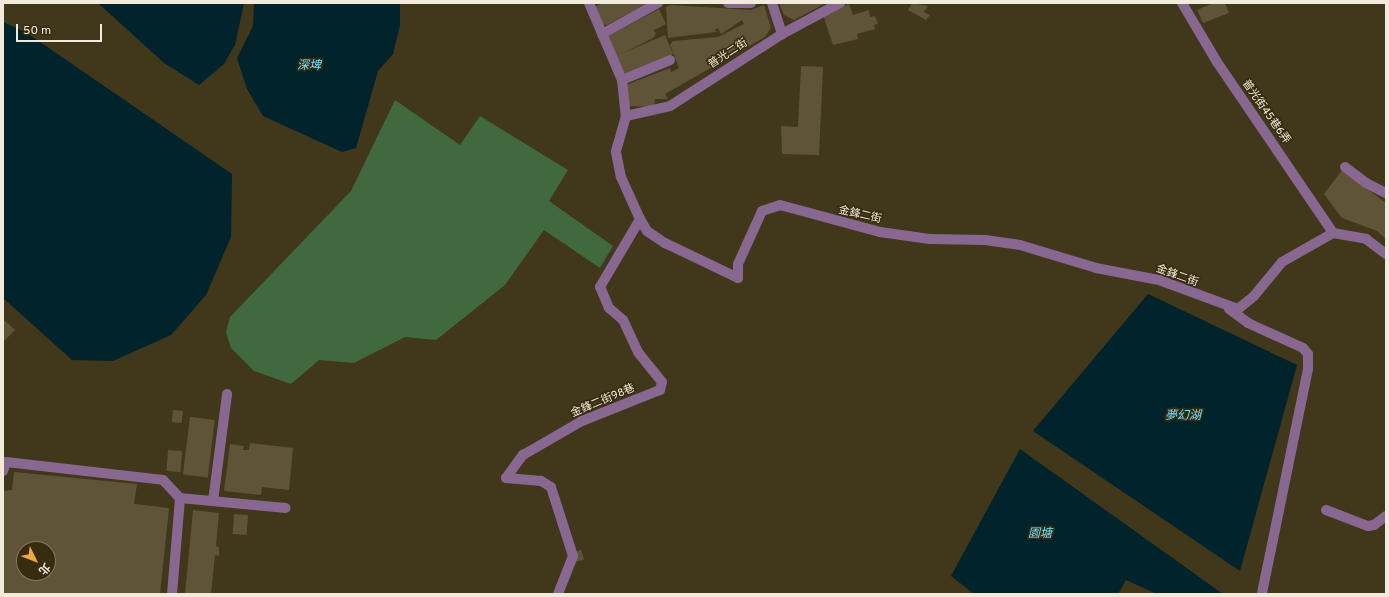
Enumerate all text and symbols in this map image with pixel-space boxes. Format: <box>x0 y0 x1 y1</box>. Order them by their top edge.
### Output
scale bar <box>18 16 104 42</box>
text: 50 m <box>23 23 51 39</box>
street label: 普光二街 <box>706 36 750 72</box>
water label: 深埤 <box>297 60 321 74</box>
street label: 普光街45巷6弄 <box>1239 77 1293 147</box>
street label: 金鋒二街 <box>837 204 883 226</box>
street label: 金鋒二街 <box>1154 262 1200 290</box>
street label: 金鋒二街98巷 <box>569 382 637 420</box>
water label: 夢幻湖 <box>1165 410 1201 424</box>
water label: 園塘 <box>1028 528 1052 542</box>
north arrow <box>16 541 56 581</box>
text: 北 <box>35 560 53 577</box>

